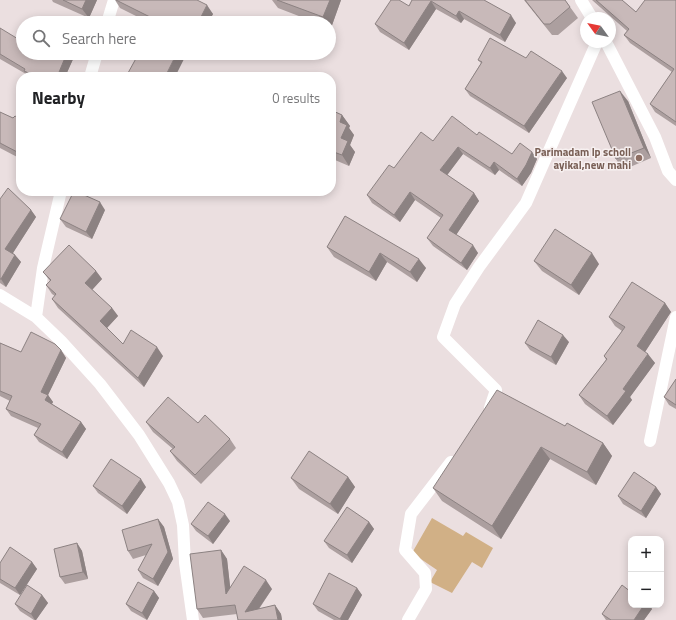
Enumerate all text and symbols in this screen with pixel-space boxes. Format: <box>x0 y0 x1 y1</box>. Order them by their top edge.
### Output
north arrow <box>580 12 616 48</box>
search box <box>16 16 336 60</box>
icon: search <box>30 27 52 49</box>
text: Search here <box>62 27 136 50</box>
text: Nearby <box>32 85 85 111</box>
text: 0 results <box>272 88 320 108</box>
place label: Parimadam lp scholl ayikal,new mahi <box>535 144 631 173</box>
marker: Parimadam lp scholl ayikal,new mahi <box>634 153 644 163</box>
map controls <box>628 536 664 608</box>
button: + <box>628 536 664 572</box>
button: − <box>628 572 664 608</box>

